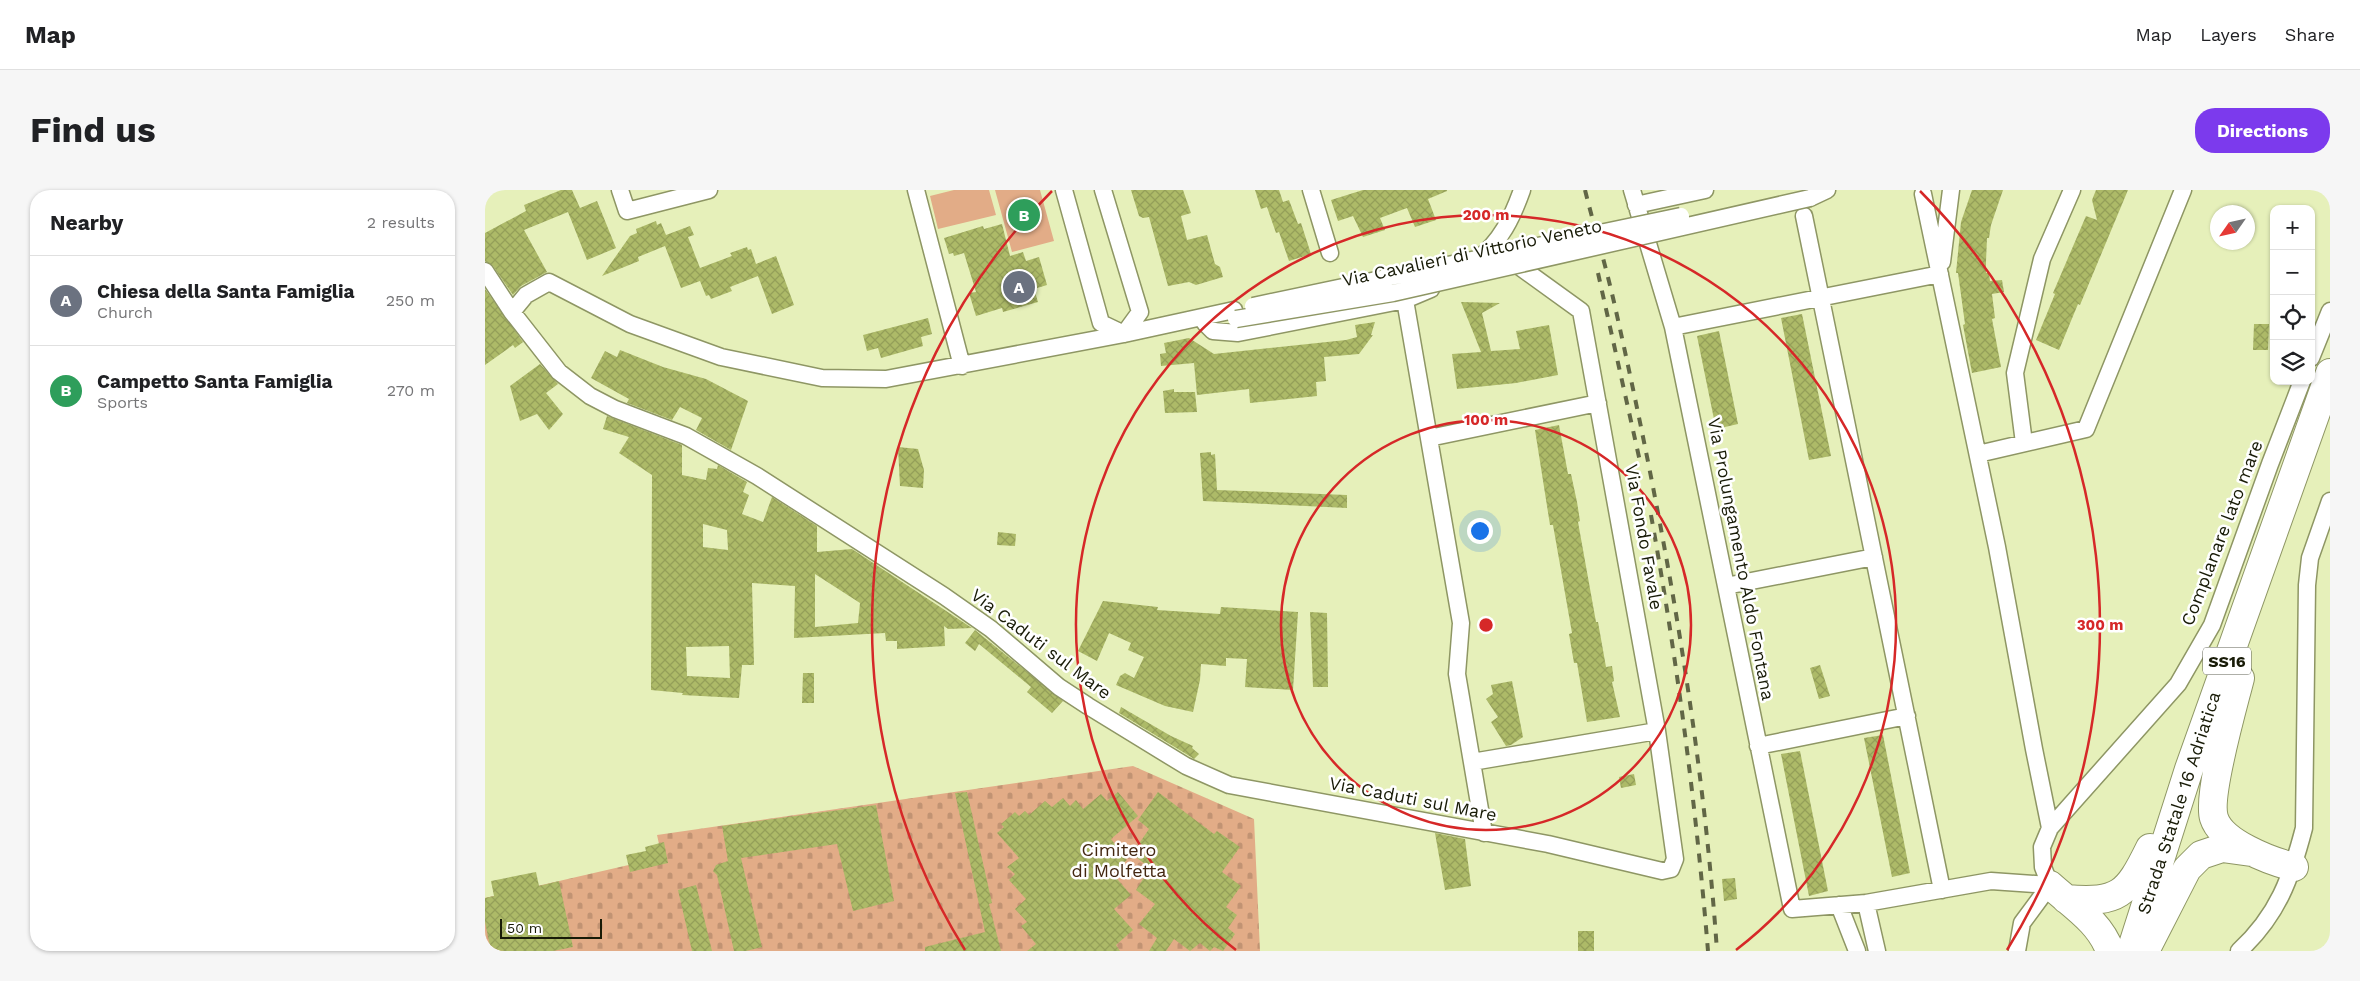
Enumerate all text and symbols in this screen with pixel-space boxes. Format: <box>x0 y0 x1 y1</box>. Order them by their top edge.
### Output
text: Map <box>25 21 76 49</box>
text: Map <box>2135 24 2172 45</box>
text: Layers <box>2200 24 2257 45</box>
text: Share <box>2285 24 2335 45</box>
button: Directions <box>2195 108 2330 153</box>
text: Find us <box>30 109 156 151</box>
pin: B <box>1008 196 1040 234</box>
north arrow <box>2210 205 2255 250</box>
map controls <box>2270 205 2315 385</box>
button: + <box>2270 205 2315 250</box>
text: 200 m <box>1463 206 1509 224</box>
text: Nearby <box>50 210 123 235</box>
text: 2 results <box>367 213 435 232</box>
street label: Via Cavalieri di Vittorio Veneto <box>1340 215 1604 290</box>
button: − <box>2270 250 2315 295</box>
pin: A <box>1003 268 1035 306</box>
text: Chiesa della Santa Famiglia <box>97 280 355 303</box>
text: A <box>61 291 71 310</box>
text: 250 m <box>386 291 435 310</box>
button: locate <box>2270 295 2315 340</box>
text: Church <box>97 303 153 322</box>
button: layers <box>2270 340 2315 385</box>
text: Campetto Santa Famiglia <box>97 370 333 393</box>
text: B <box>61 381 71 400</box>
text: 270 m <box>387 381 435 400</box>
text: Sports <box>97 393 148 412</box>
text: 100 m <box>1464 411 1508 429</box>
street label: Via Prolungamento Aldo Fontana <box>1704 416 1779 702</box>
street label: Complanare lato mare <box>2176 437 2267 628</box>
street label: Via Fondo Favale <box>1621 462 1668 611</box>
your location <box>1467 518 1493 544</box>
street label: Via Caduti sul Mare <box>967 584 1116 703</box>
centre of rings <box>1477 616 1495 634</box>
text: 300 m <box>2077 616 2123 634</box>
road number: SS16 <box>2203 648 2251 674</box>
street label: Strada Statale 16 Adriatica <box>2133 689 2224 917</box>
street label: Via Caduti sul Mare <box>1328 772 1499 825</box>
park label: Cimitero di Molfetta <box>1072 839 1166 881</box>
scale bar <box>500 916 603 939</box>
text: 50 m <box>507 920 542 936</box>

